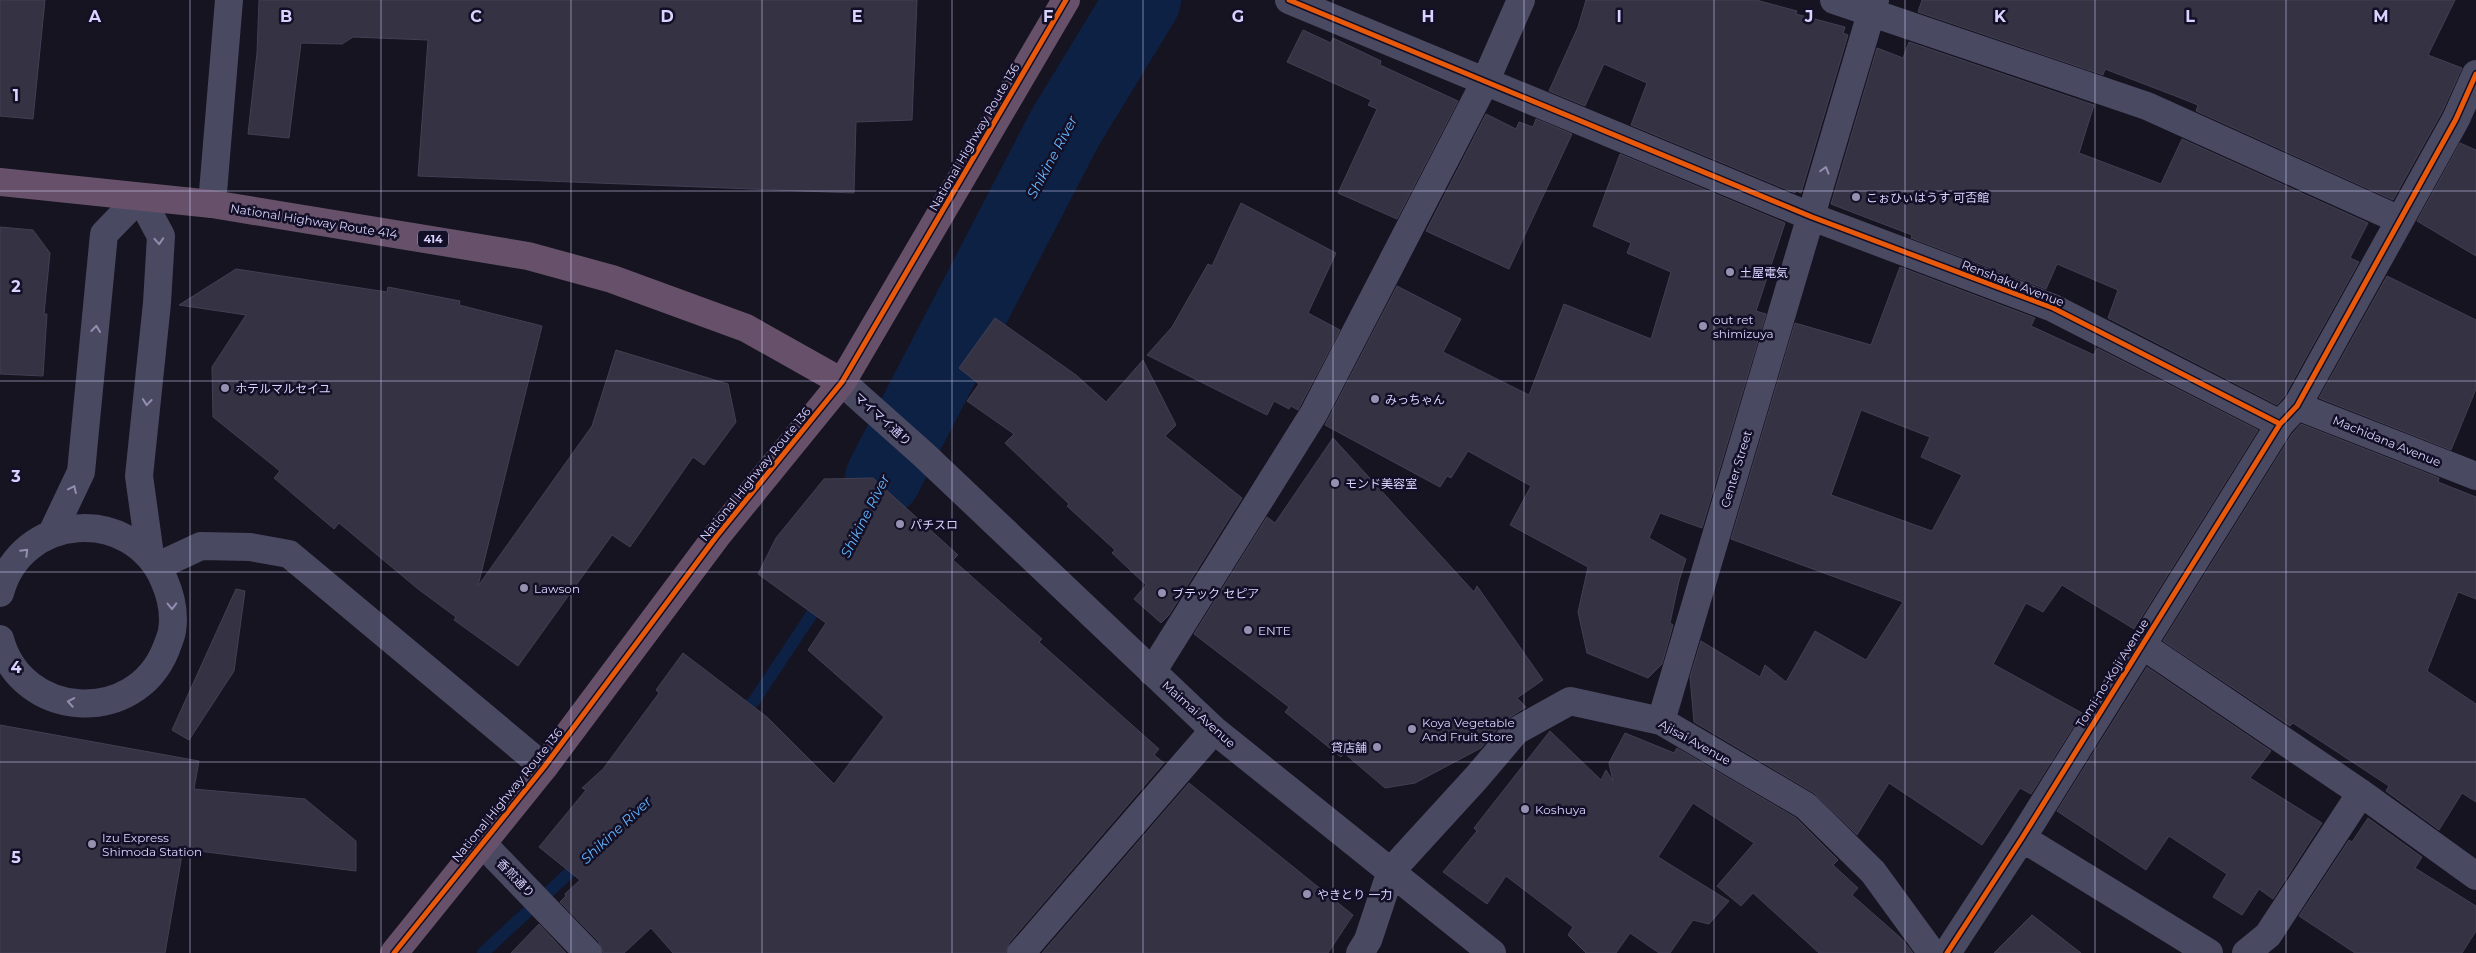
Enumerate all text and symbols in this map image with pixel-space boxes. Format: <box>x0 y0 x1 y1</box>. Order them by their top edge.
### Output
text: A <box>88 7 102 26</box>
text: B <box>280 7 292 26</box>
text: C <box>470 7 482 26</box>
text: D <box>660 7 674 26</box>
text: E <box>852 7 862 26</box>
text: F <box>1043 7 1053 26</box>
text: G <box>1232 7 1244 26</box>
text: H <box>1422 7 1434 26</box>
text: I <box>1616 7 1622 26</box>
text: J <box>1804 7 1813 26</box>
text: K <box>1994 7 2007 26</box>
text: L <box>2185 7 2195 26</box>
text: M <box>2373 7 2389 26</box>
street label: National Highway Route 136 <box>926 61 1022 213</box>
text: 1 <box>13 86 19 105</box>
water label: Shikine River <box>1023 112 1081 201</box>
one-way arrow <box>1820 167 1830 175</box>
place label: こぉひぃはうす 可否館 <box>1866 190 1989 205</box>
marker: こぉひぃはうす 可否館 <box>1850 191 1862 203</box>
street label: National Highway Route 414 <box>229 200 399 242</box>
road number: 414 <box>418 230 448 248</box>
one-way arrow <box>154 237 165 245</box>
street label: Renshaku Avenue <box>1960 257 2066 309</box>
place label: 土屋電気 <box>1740 265 1788 280</box>
marker: 土屋電気 <box>1724 266 1736 278</box>
text: 2 <box>11 277 21 296</box>
place label: out ret shimizuya <box>1713 312 1774 341</box>
marker: out ret shimizuya <box>1697 320 1709 332</box>
one-way arrow <box>90 325 101 333</box>
place label: ホテルマルセイユ <box>235 381 331 396</box>
marker: ホテルマルセイユ <box>219 382 231 394</box>
street label: マイマイ通り <box>851 389 915 449</box>
place label: みっちゃん <box>1385 392 1445 407</box>
marker: みっちゃん <box>1369 393 1381 405</box>
one-way arrow <box>141 399 152 407</box>
street label: National Highway Route 136 <box>696 404 814 544</box>
street label: Machidana Avenue <box>2331 412 2443 470</box>
street label: Center Street <box>1717 429 1755 509</box>
text: 3 <box>10 467 21 486</box>
water label: Shikine River <box>836 471 894 561</box>
place label: モンド美容室 <box>1345 476 1417 491</box>
marker: モンド美容室 <box>1329 477 1341 489</box>
one-way arrow <box>67 485 77 494</box>
place label: パチスロ <box>910 517 958 532</box>
marker: パチスロ <box>894 518 906 530</box>
one-way arrow <box>19 548 28 557</box>
place label: Lawson <box>534 581 580 596</box>
marker: Lawson <box>518 582 530 594</box>
place label: ブテック セピア <box>1172 586 1259 601</box>
marker: ブテック セピア <box>1156 587 1168 599</box>
one-way arrow <box>167 603 177 611</box>
street label: Tomi-no-Koji Avenue <box>2072 616 2152 730</box>
place label: ENTE <box>1258 623 1291 638</box>
marker: ENTE <box>1242 624 1254 636</box>
text: 4 <box>10 658 22 677</box>
street label: Maimai Avenue <box>1159 677 1239 751</box>
one-way arrow <box>67 698 76 708</box>
place label: Koya Vegetable And Fruit Store <box>1422 715 1515 744</box>
street label: Ajisai Avenue <box>1657 716 1733 768</box>
marker: Koya Vegetable And Fruit Store <box>1406 723 1418 735</box>
street label: National Highway Route 136 <box>448 725 566 865</box>
place label: 貸店舗 <box>1331 740 1367 755</box>
marker: 貸店舗 <box>1371 741 1383 753</box>
water label: Shikine River <box>577 792 656 868</box>
place label: Koshuya <box>1535 802 1586 817</box>
marker: Koshuya <box>1519 803 1531 815</box>
place label: Izu Express Shimoda Station <box>102 830 202 859</box>
marker: Izu Express Shimoda Station <box>86 838 98 850</box>
text: 5 <box>11 848 21 867</box>
street label: 香煎通り <box>494 856 538 900</box>
place label: やきとり 一力 <box>1317 887 1392 902</box>
marker: やきとり 一力 <box>1301 888 1313 900</box>

